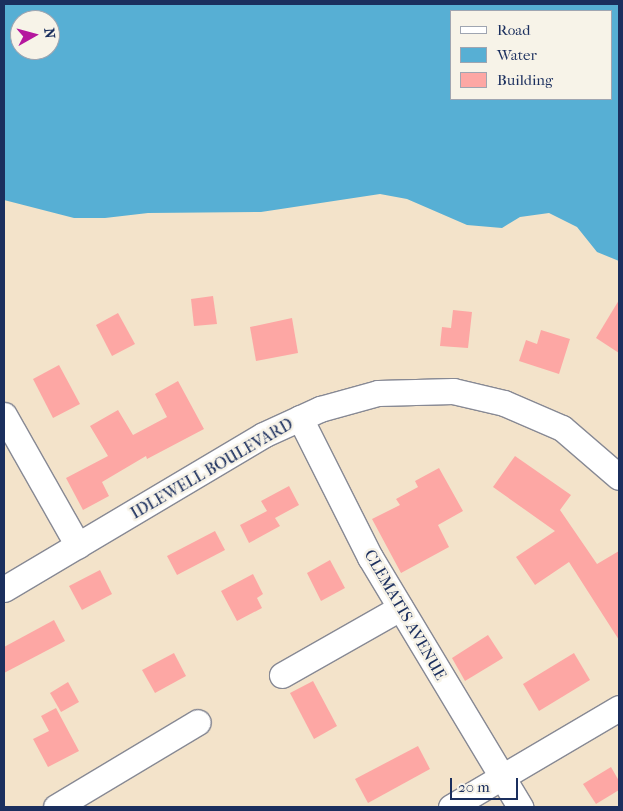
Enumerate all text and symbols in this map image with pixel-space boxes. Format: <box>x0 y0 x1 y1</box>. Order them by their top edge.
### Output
north arrow <box>10 10 60 60</box>
legend <box>450 10 613 100</box>
text: Road <box>497 21 530 39</box>
text: N <box>40 27 58 40</box>
text: Water <box>497 46 537 64</box>
text: Building <box>497 71 553 89</box>
street label: IDLEWELL BOULEVARD <box>127 415 297 523</box>
street label: CLEMATIS AVENUE <box>360 546 450 684</box>
scale bar <box>453 768 520 800</box>
text: 20 m <box>458 778 490 796</box>

